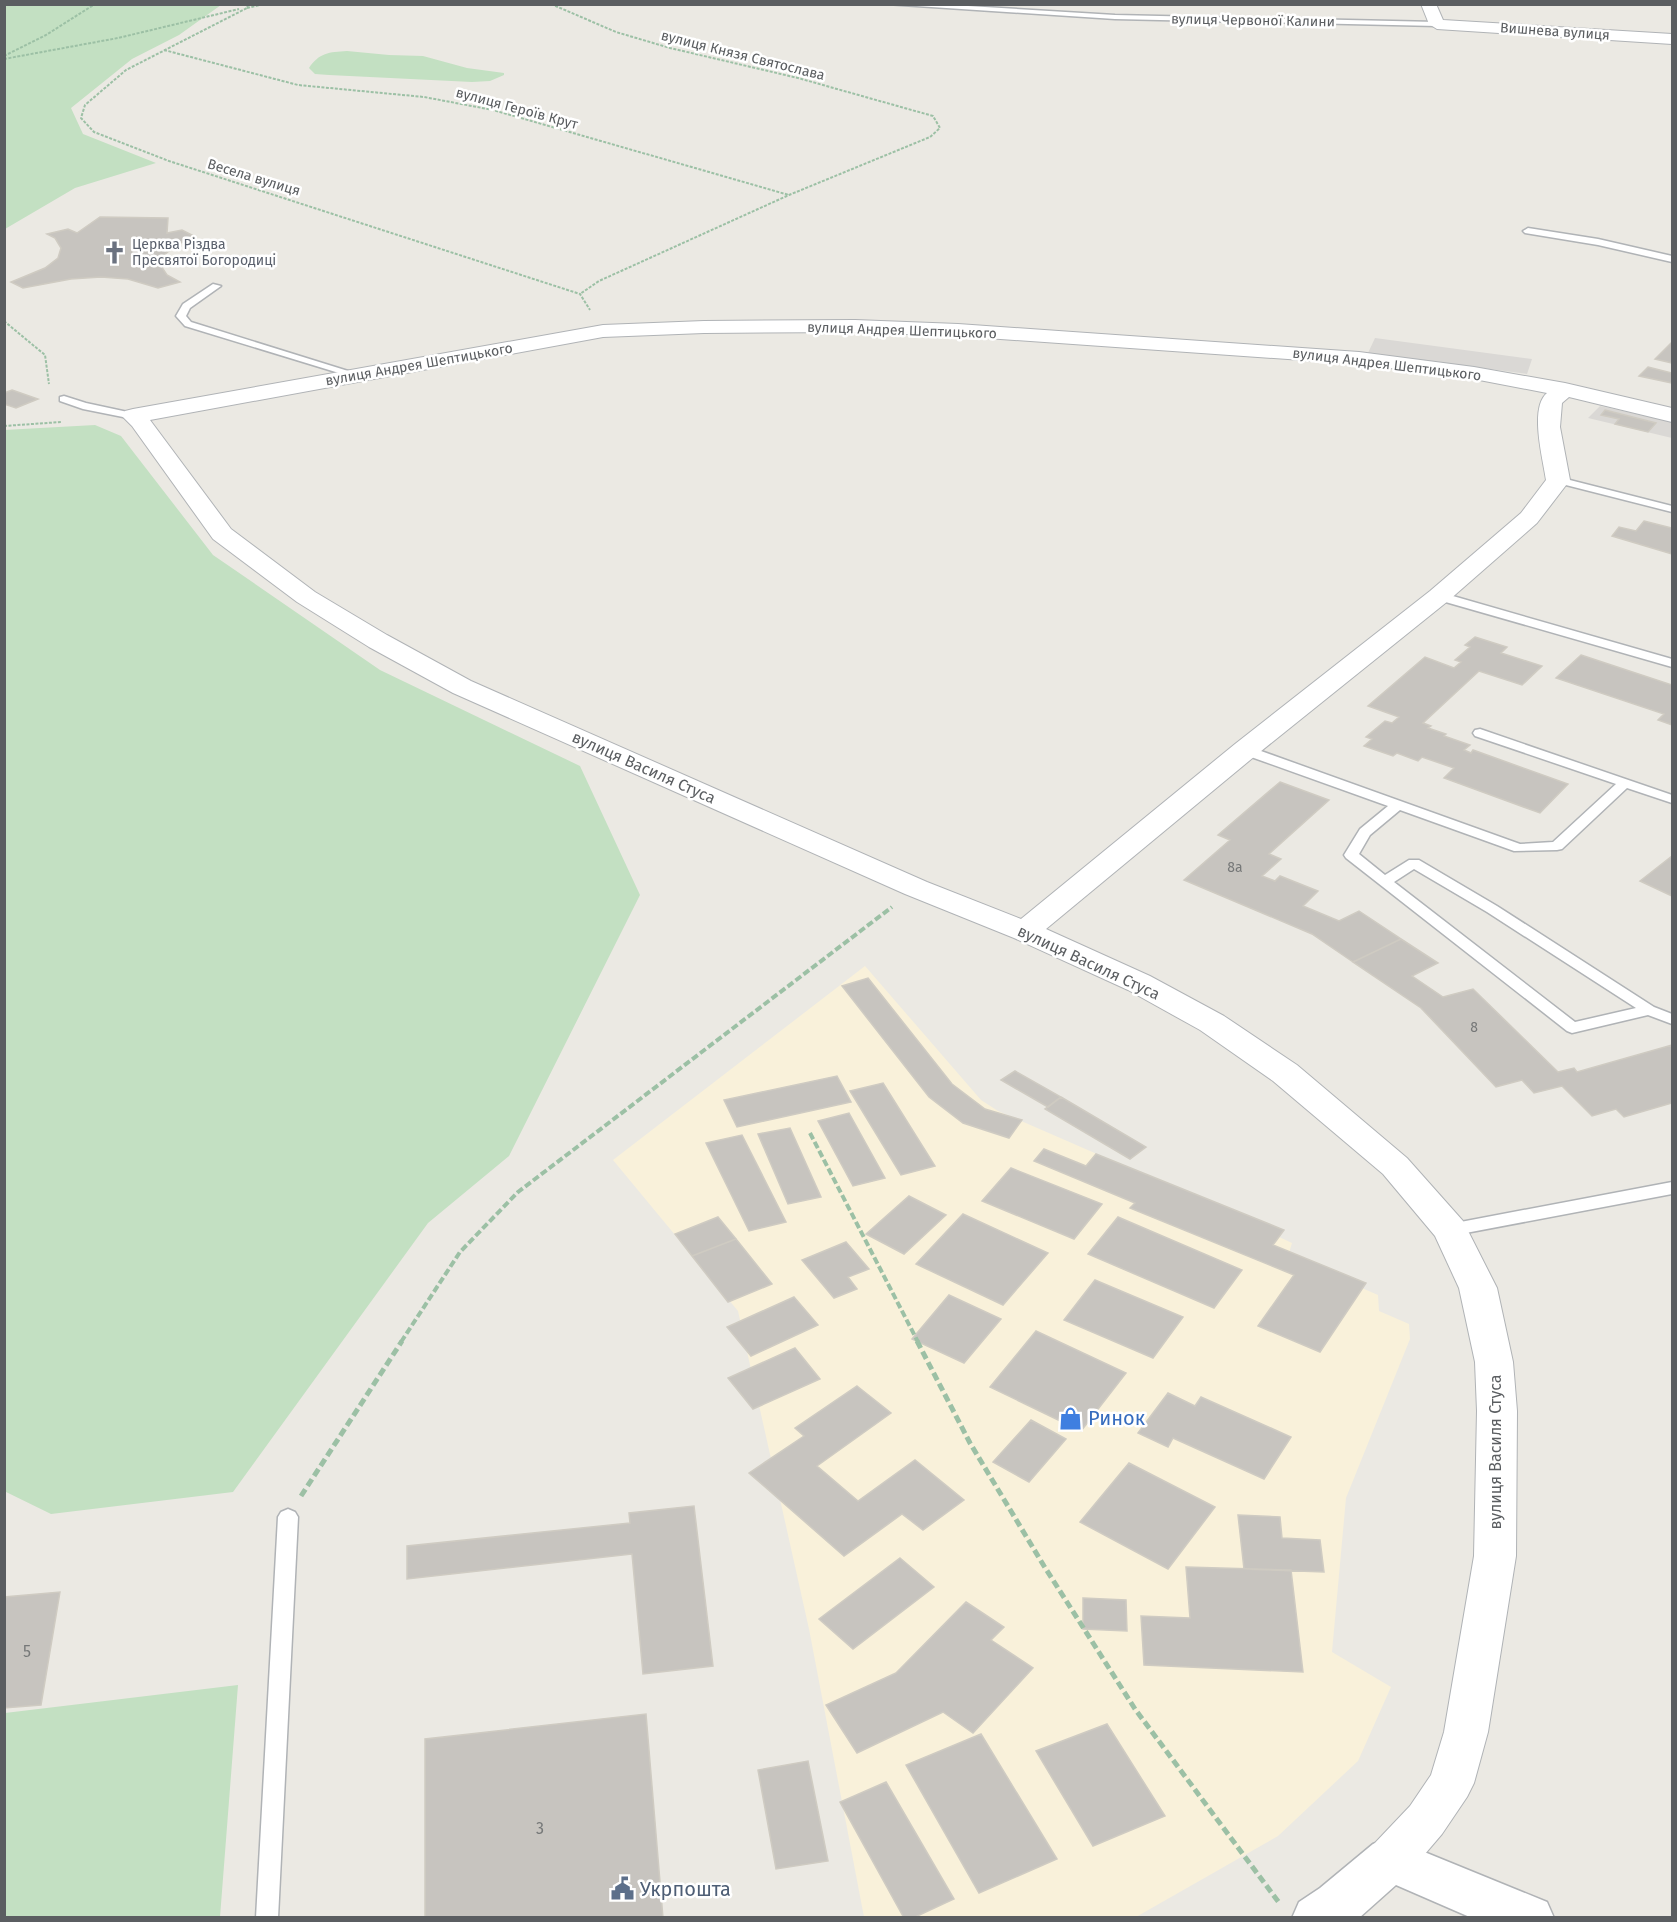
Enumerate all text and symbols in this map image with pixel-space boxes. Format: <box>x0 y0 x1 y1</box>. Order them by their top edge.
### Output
street label: вулиця Червоної Калини <box>1171 11 1335 30</box>
street label: Вишнева вулиця <box>1500 19 1610 44</box>
street label: вулиця Князя Святослава <box>659 27 827 84</box>
street label: вулиця Героїв Крут <box>454 84 580 133</box>
street label: Весела вулиця <box>205 155 302 200</box>
place label: Церква Різдва Пресвятої Богородиці <box>132 236 276 269</box>
church icon: Церква Різдва Пресвятої Богородиці <box>101 239 127 265</box>
street label: вулиця Андрея Шептицького <box>807 319 997 342</box>
street label: вулиця Андрея Шептицького <box>324 340 514 389</box>
street label: вулиця Андрея Шептицького <box>1292 344 1482 385</box>
street label: вулиця Василя Стуса <box>569 727 718 808</box>
house number: 8а <box>1227 859 1243 876</box>
street label: вулиця Василя Стуса <box>1015 921 1163 1004</box>
house number: 8 <box>1470 1019 1478 1036</box>
street label: вулиця Василя Стуса <box>1486 1374 1505 1530</box>
shop icon: Ринок <box>1057 1405 1083 1431</box>
place label: Ринок <box>1088 1406 1146 1430</box>
house number: 5 <box>23 1642 31 1661</box>
house number: 3 <box>536 1819 544 1838</box>
public building icon: Укрпошта <box>609 1876 635 1902</box>
place label: Укрпошта <box>640 1877 731 1901</box>

